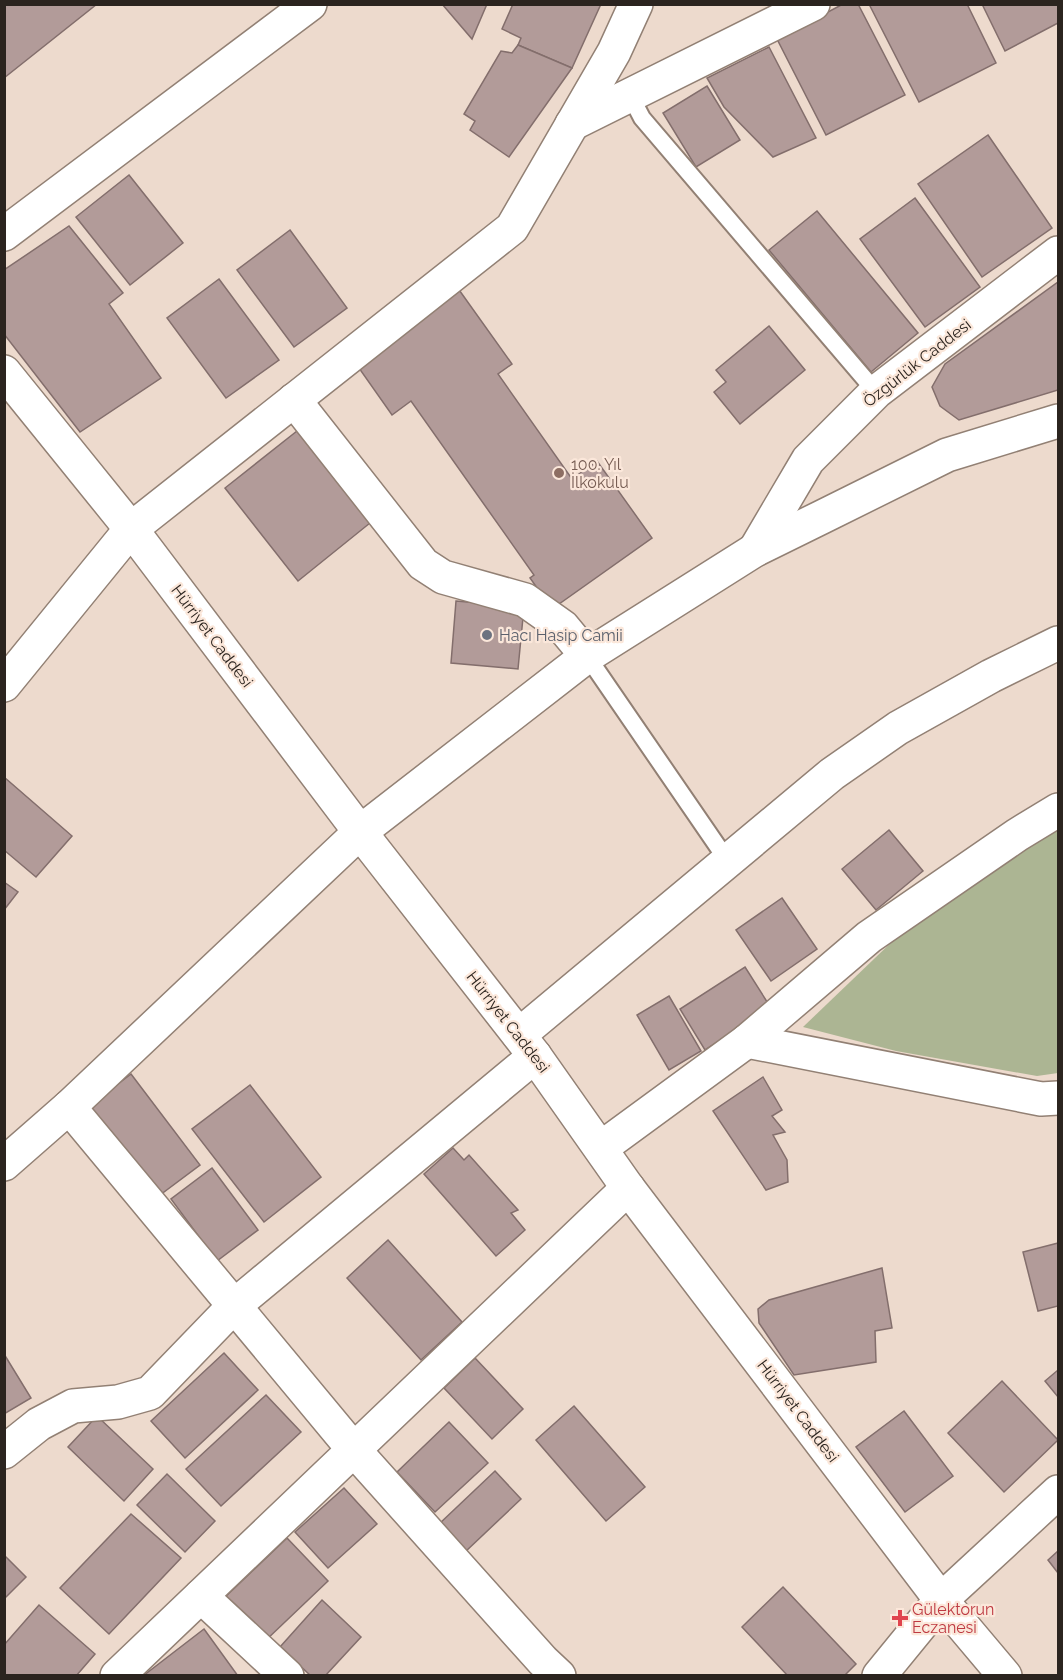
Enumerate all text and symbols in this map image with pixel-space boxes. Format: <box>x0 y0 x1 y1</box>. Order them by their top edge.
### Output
street label: Özgürlük Caddesi <box>859 314 975 411</box>
place label: 100. Yıl İlkokulu <box>571 455 629 492</box>
marker: 100. Yıl İlkokulu <box>552 466 566 480</box>
street label: Hürriyet Caddesi <box>167 581 257 691</box>
place label: Hacı Hasip Camii <box>499 626 623 645</box>
marker: Hacı Hasip Camii <box>480 628 494 642</box>
street label: Hürriyet Caddesi <box>463 968 553 1076</box>
street label: Hürriyet Caddesi <box>753 1356 843 1466</box>
place label: Gülektorun Eczanesi <box>912 1600 994 1637</box>
marker: Gülektorun Eczanesi <box>893 1611 907 1625</box>

